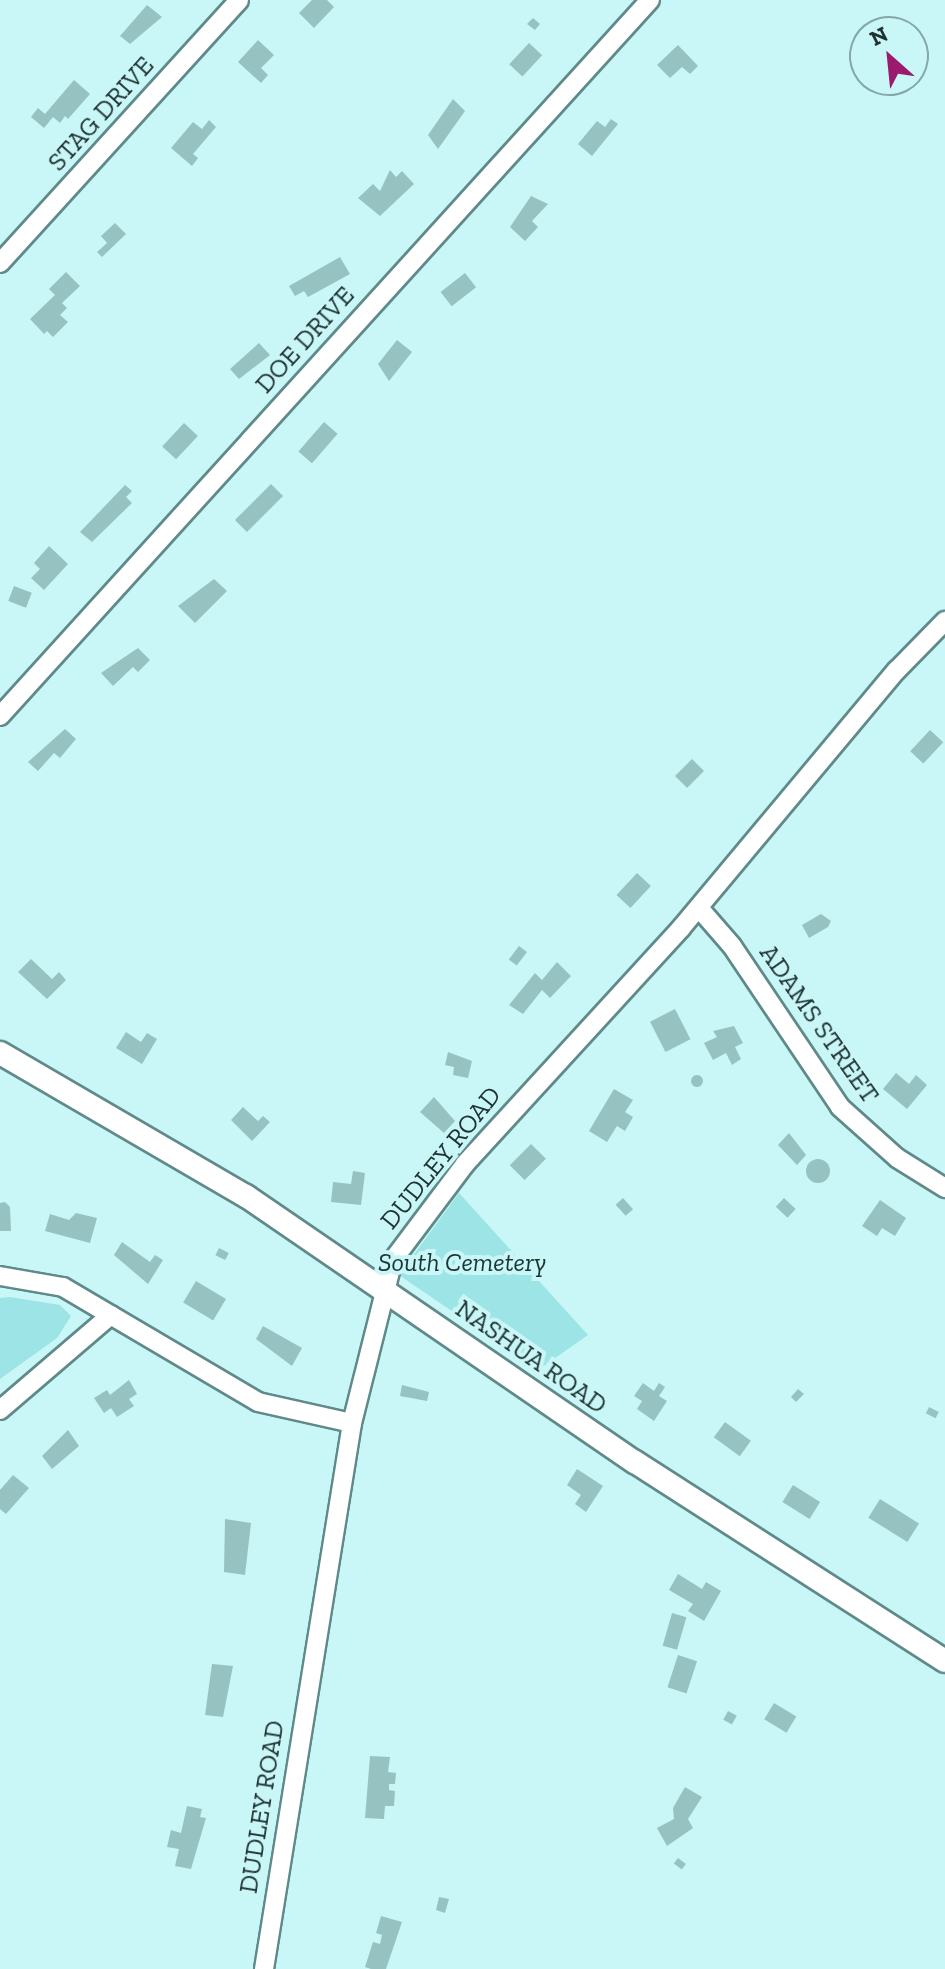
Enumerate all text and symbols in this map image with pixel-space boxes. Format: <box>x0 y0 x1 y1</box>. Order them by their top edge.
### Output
north arrow <box>849 16 929 96</box>
text: N <box>865 20 892 52</box>
street label: STAG DRIVE <box>42 50 160 178</box>
street label: DOE DRIVE <box>249 280 361 400</box>
street label: ADAMS STREET <box>753 939 885 1109</box>
street label: DUDLEY ROAD <box>374 1080 508 1236</box>
park label: South Cemetery <box>378 1247 546 1279</box>
street label: NASHUA ROAD <box>449 1293 613 1421</box>
street label: DUDLEY ROAD <box>233 1718 291 1896</box>

